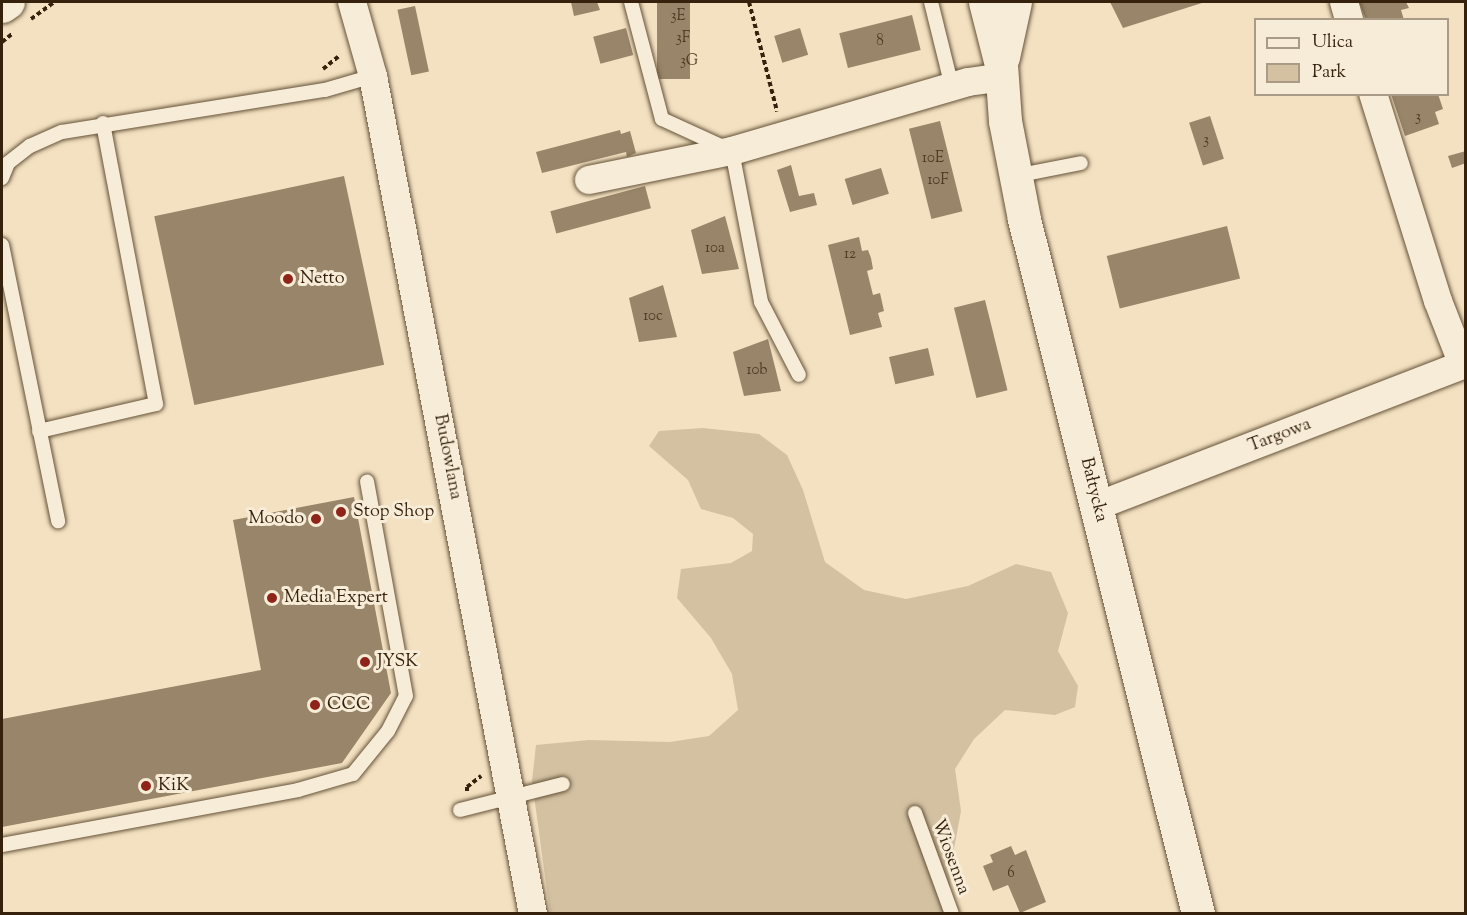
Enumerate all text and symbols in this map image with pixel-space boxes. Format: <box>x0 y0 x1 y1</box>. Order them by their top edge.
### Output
house number: 3E <box>670 8 686 26</box>
legend <box>1254 18 1449 96</box>
house number: 3F <box>676 30 690 48</box>
text: Ulica <box>1312 30 1353 56</box>
house number: 8 <box>876 33 884 51</box>
house number: 3G <box>680 53 698 71</box>
text: Park <box>1312 60 1346 86</box>
house number: 3 <box>1415 109 1421 127</box>
house number: 3 <box>1203 132 1209 150</box>
house number: 10E <box>922 150 944 168</box>
house number: 10F <box>927 172 949 190</box>
house number: 10a <box>705 240 725 258</box>
house number: 12 <box>844 246 856 264</box>
place label: Netto <box>300 268 345 290</box>
marker: Netto <box>281 272 295 286</box>
house number: 10c <box>643 308 663 326</box>
house number: 10b <box>747 362 767 380</box>
street label: Budowlana <box>428 412 466 502</box>
street label: Targowa <box>1245 414 1315 458</box>
street label: Bałtycka <box>1075 456 1111 524</box>
place label: Stop Shop <box>353 501 434 523</box>
marker: Stop Shop <box>334 505 348 519</box>
place label: Moodo <box>248 508 304 530</box>
marker: Moodo <box>309 512 323 526</box>
place label: Media Expert <box>284 587 388 609</box>
marker: Media Expert <box>265 591 279 605</box>
place label: JYSK <box>377 651 418 673</box>
marker: JYSK <box>358 655 372 669</box>
place label: CCC <box>327 694 371 716</box>
marker: CCC <box>308 698 322 712</box>
place label: KiK <box>158 775 189 797</box>
marker: KiK <box>139 779 153 793</box>
street label: Wiosenna <box>926 816 974 898</box>
house number: 6 <box>1007 865 1015 883</box>

